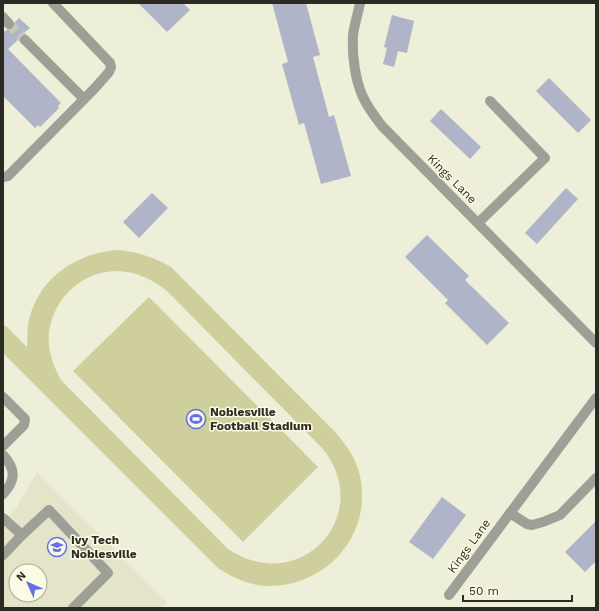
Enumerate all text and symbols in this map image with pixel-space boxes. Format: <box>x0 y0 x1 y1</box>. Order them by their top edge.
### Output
street label: Kings Lane <box>425 152 479 206</box>
place label: Noblesville Football Stadium <box>210 405 312 433</box>
sports icon: Noblesville Football Stadium <box>185 408 207 430</box>
street label: Kings Lane <box>445 516 493 576</box>
place label: Ivy Tech Noblesville <box>71 533 137 561</box>
school or university icon: Ivy Tech Noblesville <box>46 536 68 558</box>
north arrow <box>8 563 48 603</box>
text: N <box>14 569 29 584</box>
scale bar <box>463 577 572 603</box>
text: 50 m <box>469 584 499 598</box>

